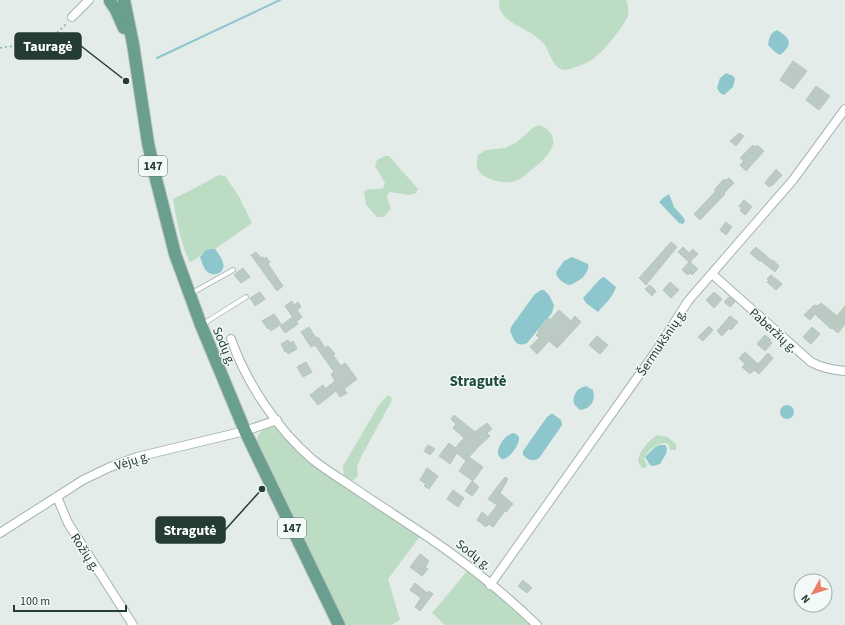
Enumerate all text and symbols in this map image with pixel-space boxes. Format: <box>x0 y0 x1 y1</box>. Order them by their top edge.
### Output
callout: Tauragė <box>15 33 81 59</box>
text: Tauragė <box>23 37 73 57</box>
road number: 147 <box>139 156 167 176</box>
street label: Paberžių g. <box>745 304 802 357</box>
street label: Šermukšnių g. <box>633 305 691 380</box>
street label: Sodų g. <box>208 324 240 369</box>
district label: Stragutė <box>450 371 507 392</box>
street label: Vėjų g. <box>113 447 152 475</box>
callout: Stragutė <box>156 517 225 543</box>
road number: 147 <box>278 518 306 538</box>
text: Stragutė <box>163 521 217 541</box>
street label: Rožių g. <box>66 530 104 575</box>
street label: Sodų g. <box>452 535 495 574</box>
north arrow <box>793 573 833 613</box>
scale bar <box>14 587 126 613</box>
text: N <box>797 591 814 607</box>
text: 100 m <box>20 593 50 610</box>

